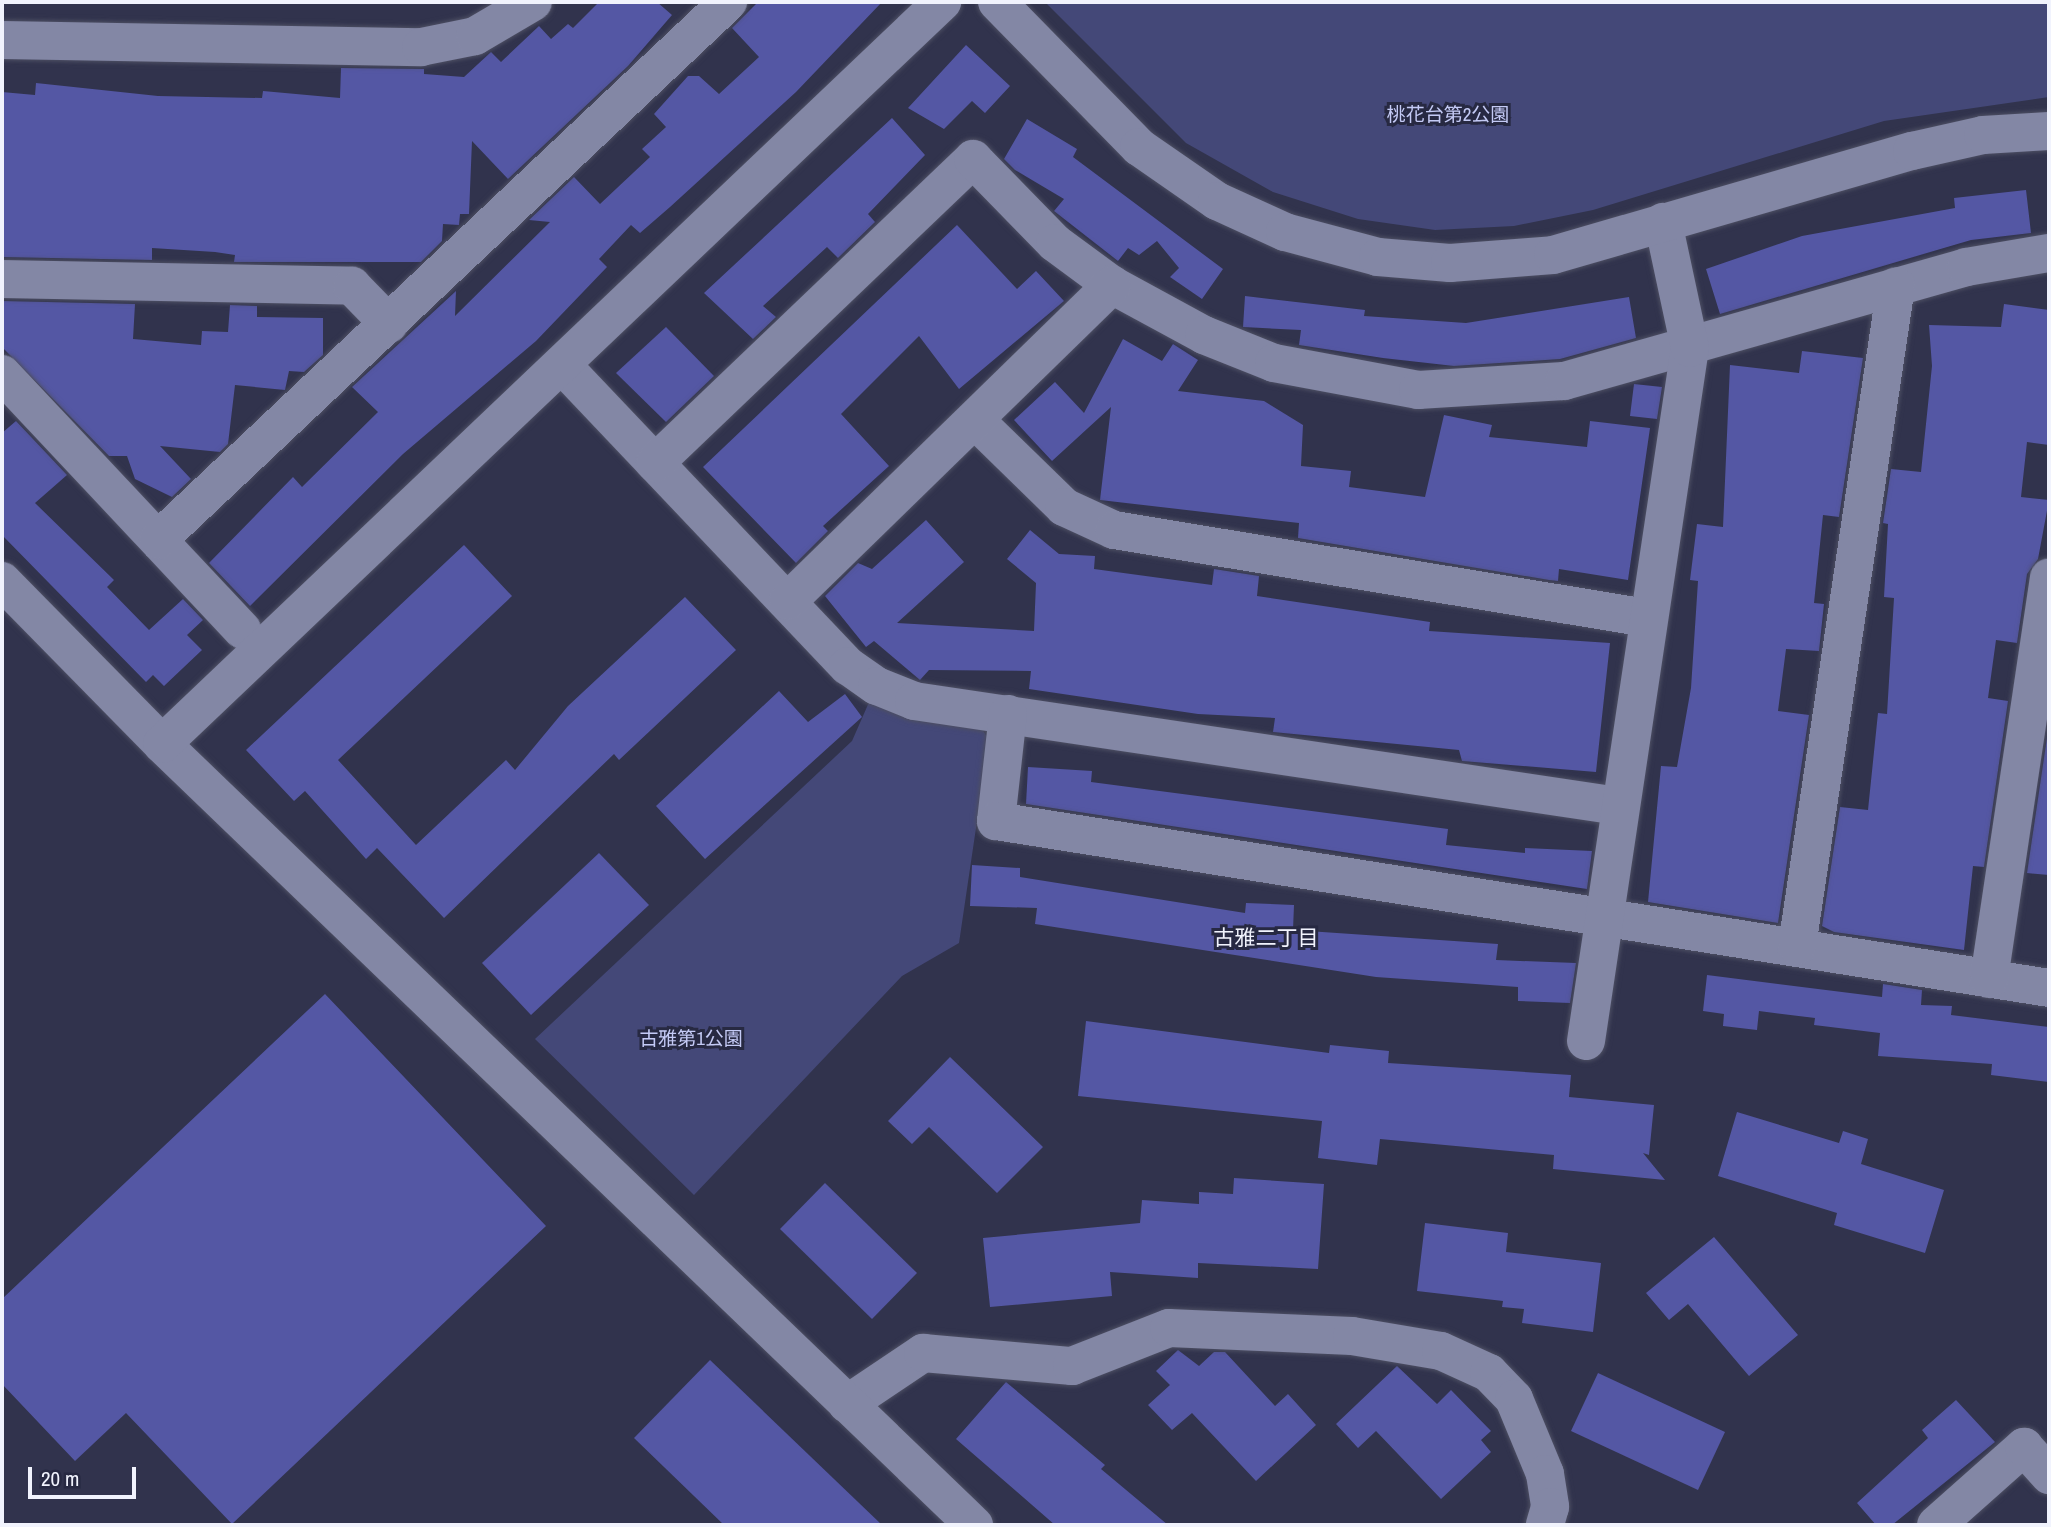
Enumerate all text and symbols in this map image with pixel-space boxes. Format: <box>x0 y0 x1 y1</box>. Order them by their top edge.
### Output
park label: 桃花台第2公園 <box>1387 104 1509 126</box>
district label: 古雅二丁目 <box>1214 925 1318 951</box>
park label: 古雅第1公園 <box>639 1028 743 1050</box>
scale bar <box>32 1454 140 1498</box>
text: 20 m <box>41 1464 79 1493</box>

